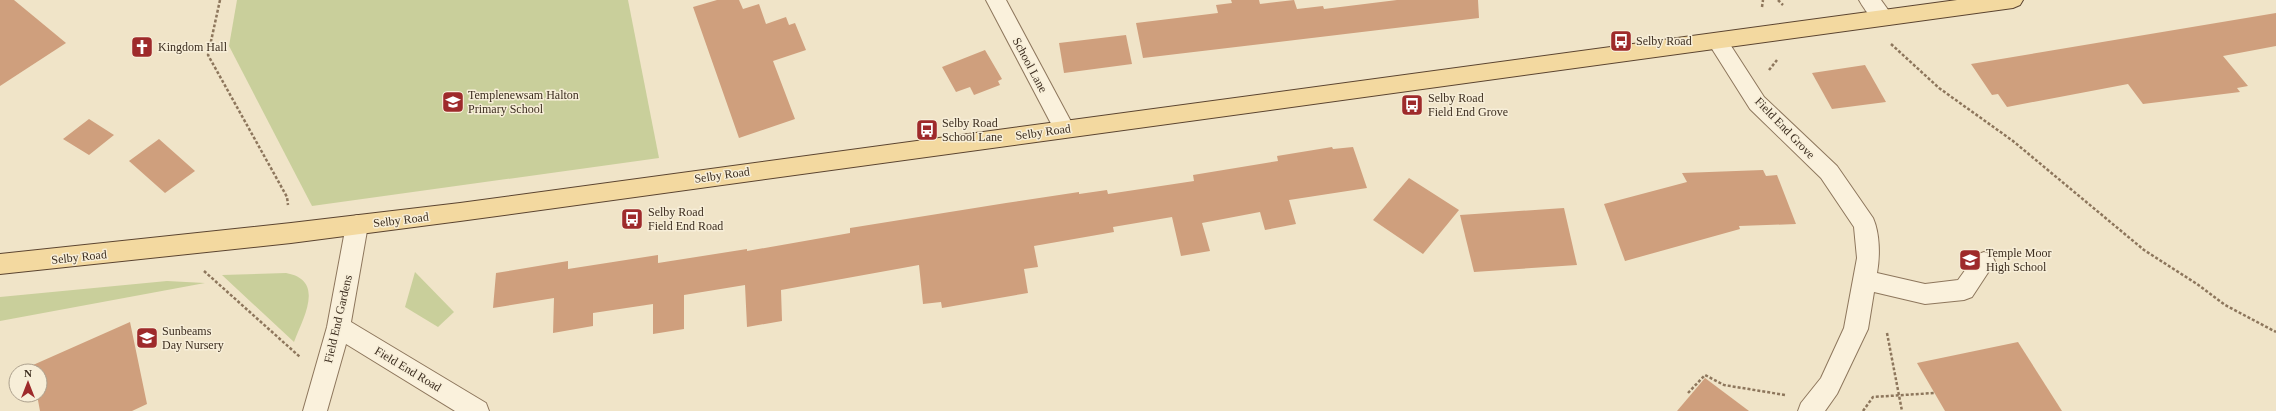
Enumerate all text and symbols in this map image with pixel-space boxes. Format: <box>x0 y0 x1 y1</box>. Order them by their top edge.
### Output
bus stop icon: Selby Road <box>1608 28 1634 54</box>
church icon: Kingdom Hall <box>129 34 155 60</box>
place label: Selby Road <box>1636 34 1692 48</box>
street label: School Lane <box>1010 35 1050 95</box>
place label: Kingdom Hall <box>158 40 228 54</box>
place label: Templenewsam Halton Primary School <box>468 88 579 116</box>
school or university icon: Templenewsam Halton Primary School <box>440 89 466 115</box>
place label: Selby Road Field End Grove <box>1428 91 1508 119</box>
bus stop icon: Selby Road Field End Grove <box>1399 92 1425 118</box>
street label: Field End Grove <box>1752 94 1818 162</box>
place label: Selby Road School Lane <box>942 116 1002 144</box>
bus stop icon: Selby Road School Lane <box>914 117 940 143</box>
street label: Selby Road <box>1014 121 1072 143</box>
street label: Selby Road <box>693 164 751 186</box>
place label: Selby Road Field End Road <box>648 205 723 233</box>
bus stop icon: Selby Road Field End Road <box>619 206 645 232</box>
street label: Selby Road <box>373 210 429 230</box>
place label: Temple Moor High School <box>1986 246 2051 274</box>
street label: Selby Road <box>51 247 107 267</box>
school or university icon: Temple Moor High School <box>1957 247 1983 273</box>
street label: Field End Gardens <box>321 273 355 364</box>
place label: Sunbeams Day Nursery <box>162 324 224 352</box>
school or university icon: Sunbeams Day Nursery <box>134 325 160 351</box>
street label: Field End Road <box>372 344 444 394</box>
north arrow <box>8 363 48 403</box>
text: N <box>24 367 32 379</box>

